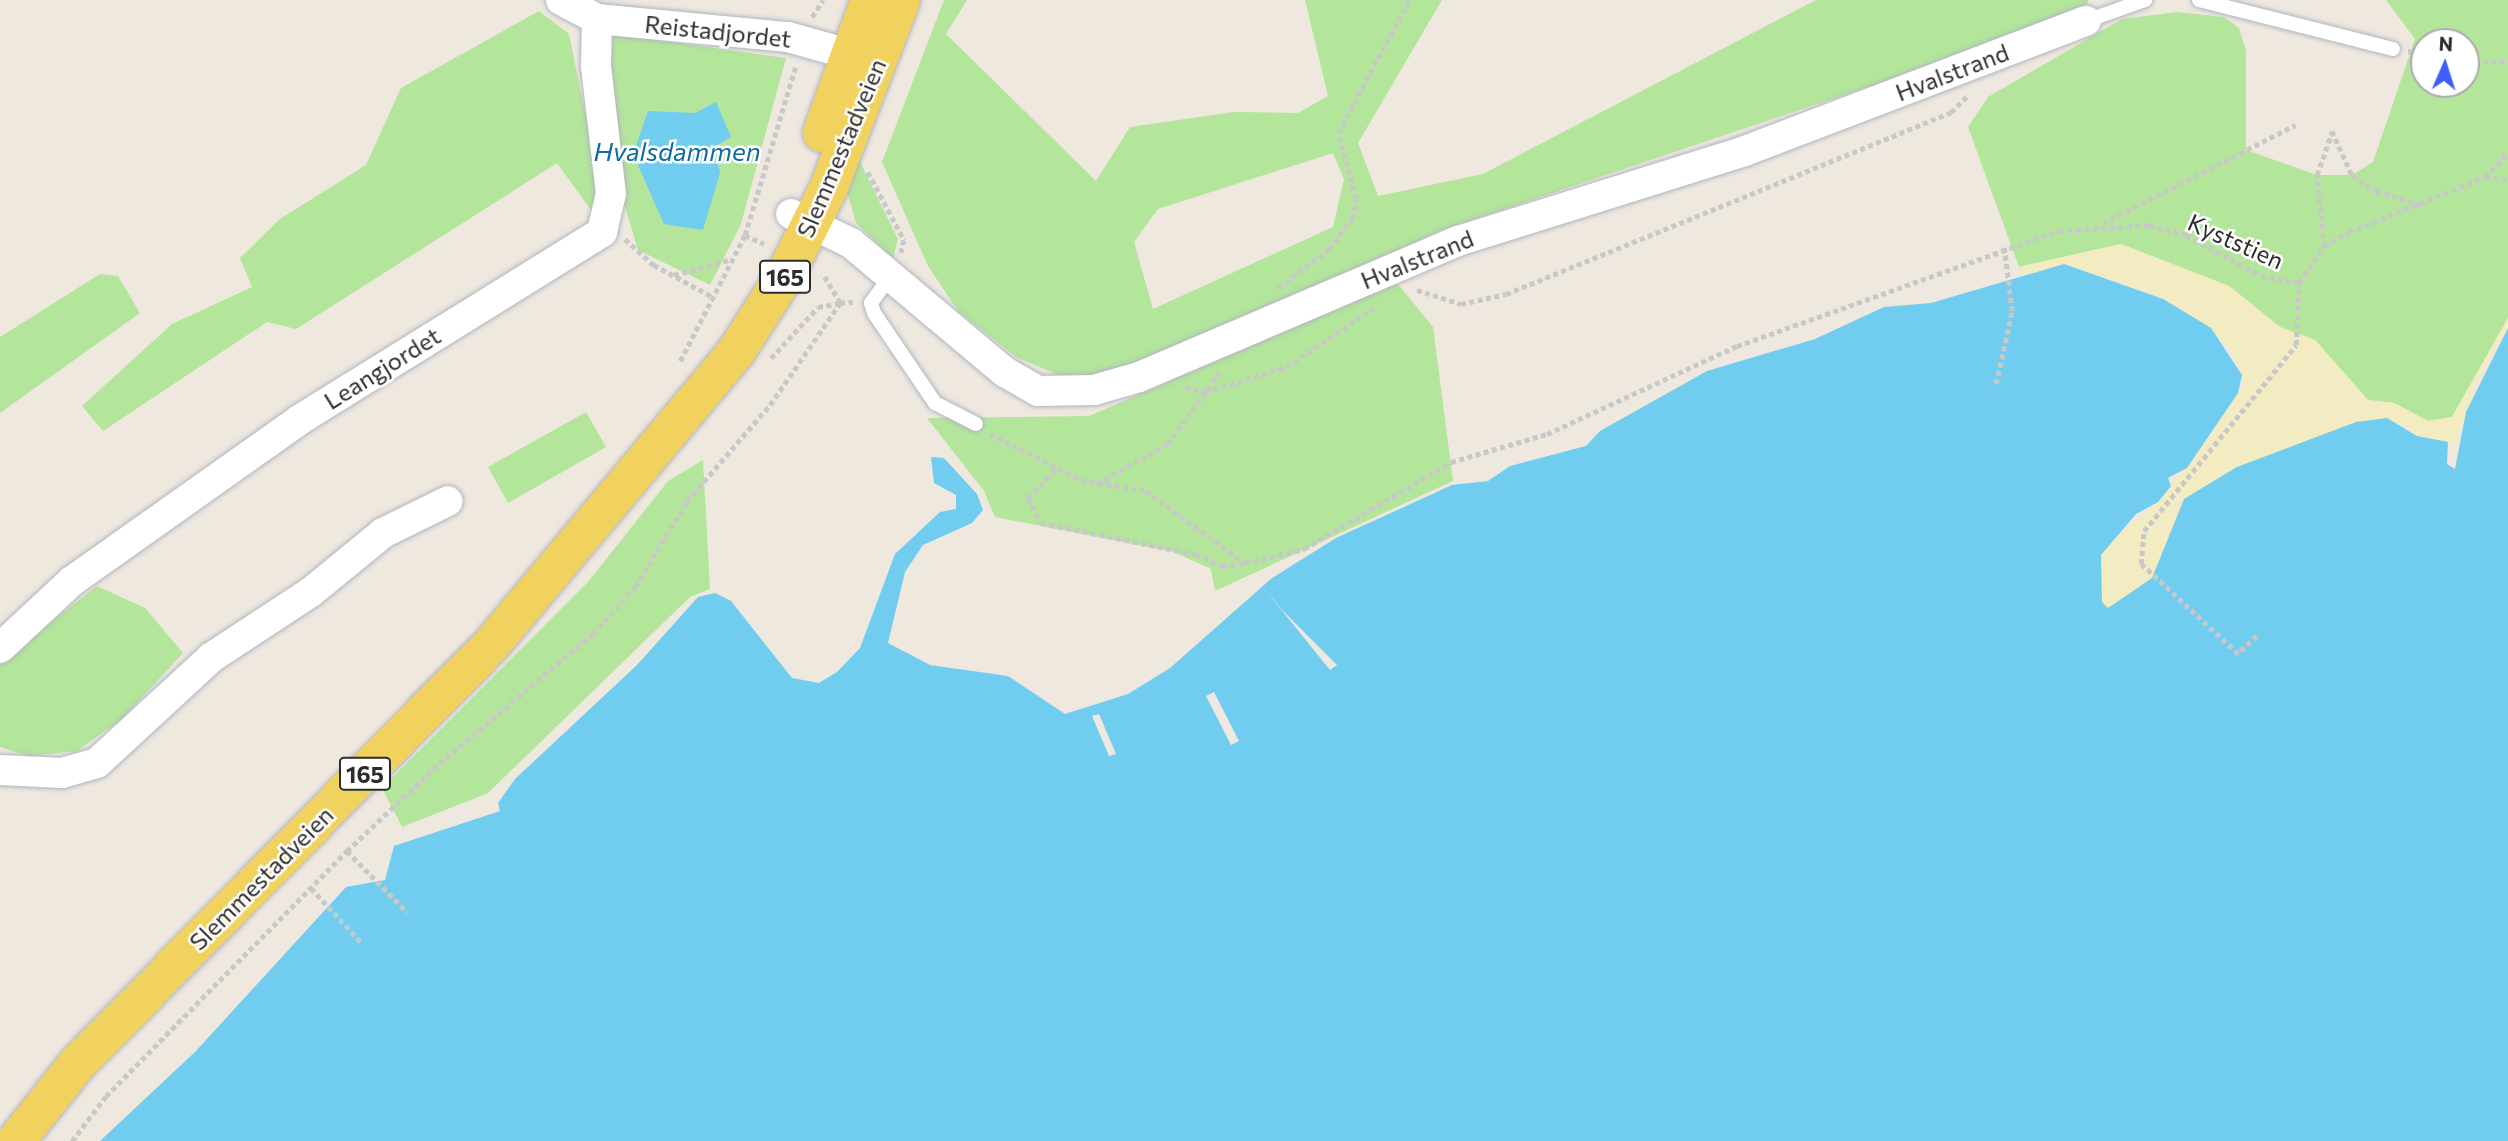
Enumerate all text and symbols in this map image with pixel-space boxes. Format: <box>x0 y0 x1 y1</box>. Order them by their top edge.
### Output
street label: Reistadjordet <box>643 9 793 53</box>
north arrow <box>2410 28 2480 98</box>
text: N <box>2438 32 2454 55</box>
street label: Hvalstrand <box>1891 37 2013 107</box>
street label: Slemmestadveien <box>790 54 892 242</box>
water label: Hvalsdammen <box>593 135 761 167</box>
street label: Kyststien <box>2184 207 2288 275</box>
street label: Hvalstrand <box>1356 223 1478 295</box>
road number: 165 <box>759 258 811 296</box>
street label: Leangjordet <box>319 321 445 415</box>
road number: 165 <box>339 754 391 794</box>
street label: Slemmestadveien <box>183 800 339 956</box>

